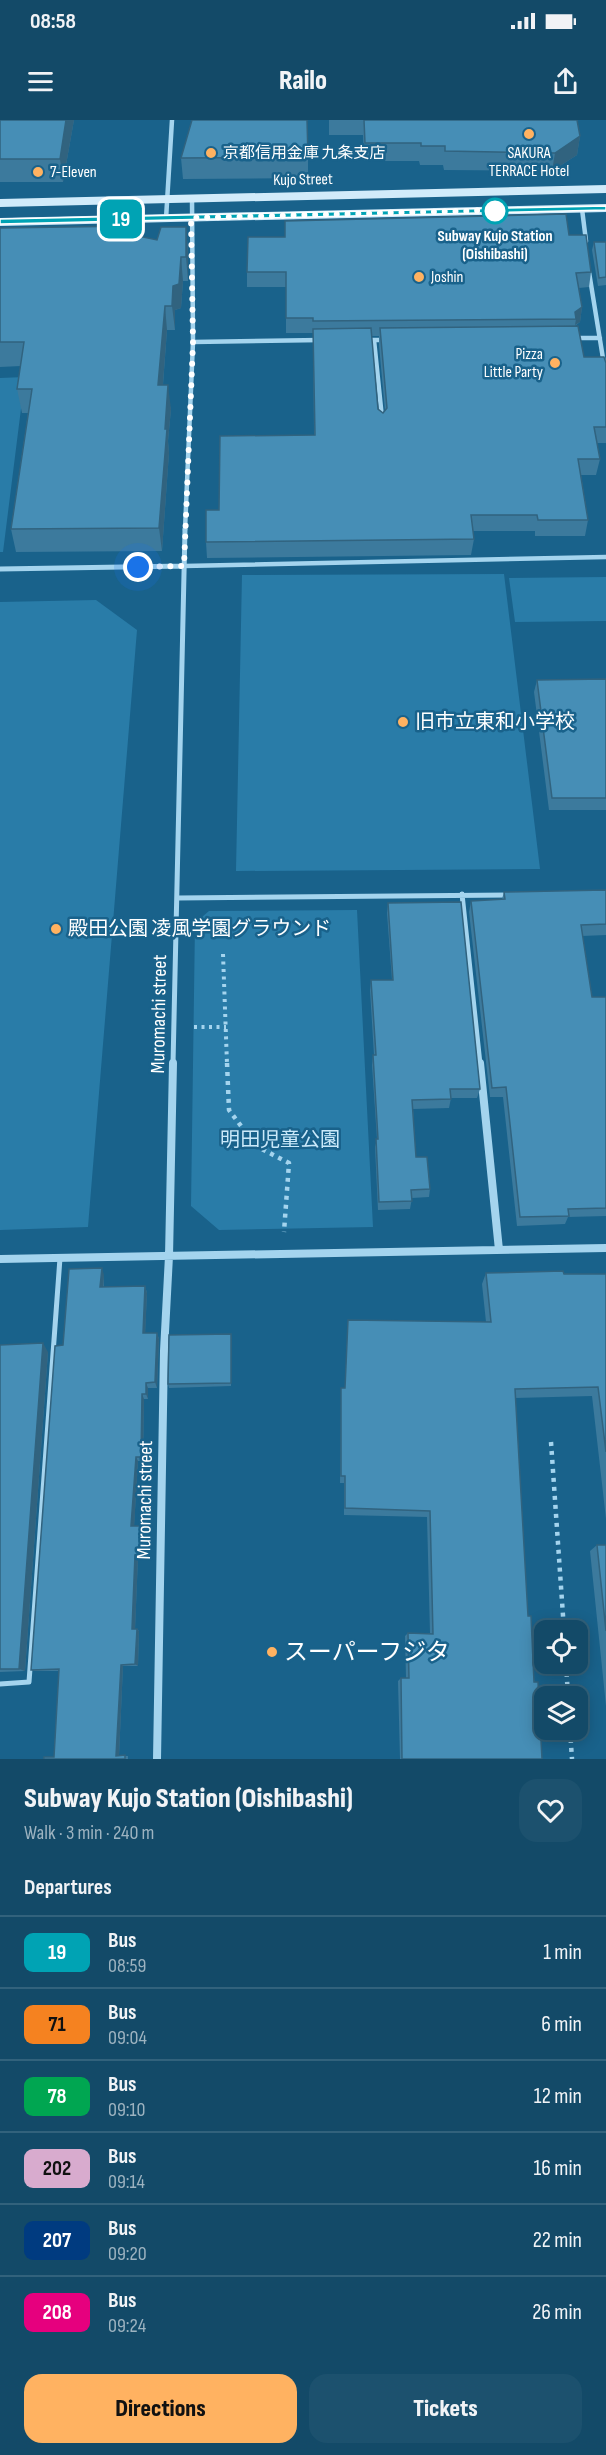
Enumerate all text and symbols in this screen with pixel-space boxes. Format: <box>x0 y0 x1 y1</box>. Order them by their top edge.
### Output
text: 08:58 <box>30 8 76 35</box>
icon: menu <box>24 65 57 98</box>
text: Railo <box>279 65 327 97</box>
icon: share <box>549 65 582 98</box>
marker: SAKURA TERRACE Hotel <box>522 127 536 141</box>
place label: 京都信用金庫 九条支店 <box>223 144 386 163</box>
place label: SAKURA TERRACE Hotel <box>489 144 569 181</box>
marker: 京都信用金庫 九条支店 <box>204 146 218 160</box>
place label: 7-Eleven <box>50 163 97 182</box>
marker: 7-Eleven <box>31 165 45 179</box>
street label: Kujo Street <box>273 170 333 190</box>
marker: Subway Kujo Station (Oishibashi) <box>482 198 508 224</box>
line badge: 19 <box>94 200 148 238</box>
text: 19 <box>112 207 130 232</box>
place label: Subway Kujo Station (Oishibashi) <box>437 227 553 264</box>
place label: Joshin <box>430 268 463 287</box>
marker: Joshin <box>412 270 426 284</box>
place label: Pizza Little Party <box>484 345 543 382</box>
marker: Pizza Little Party <box>548 356 562 370</box>
your location <box>123 552 153 582</box>
place label: 旧市立東和小学校 <box>415 710 575 734</box>
marker: 旧市立東和小学校 <box>396 715 410 729</box>
place label: 殿田公園 凌風学園グラウンド <box>68 917 331 941</box>
marker: 殿田公園 凌風学園グラウンド <box>49 922 63 936</box>
street label: Muromachi street <box>146 954 172 1074</box>
park label: 明田児童公園 <box>220 1128 340 1152</box>
street label: Muromachi street <box>132 1440 158 1560</box>
map controls <box>534 1620 588 1740</box>
button: locate <box>534 1620 588 1674</box>
place label: スーパーフジタ <box>284 1638 450 1667</box>
marker: スーパーフジタ <box>265 1645 279 1659</box>
button: layers <box>534 1686 588 1740</box>
button: heart <box>519 1779 582 1842</box>
text: Subway Kujo Station (Oishibashi) <box>24 1782 353 1815</box>
text: Walk · 3 min · 240 m <box>24 1821 154 1845</box>
text: Departures <box>24 1874 112 1901</box>
text: Bus <box>108 1927 137 1954</box>
text: 1 min <box>543 1939 582 1966</box>
text: 19 <box>48 1940 66 1965</box>
text: 08:59 <box>108 1954 146 1978</box>
text: Bus <box>108 1999 137 2026</box>
text: 6 min <box>541 2011 582 2038</box>
text: 71 <box>48 2012 66 2037</box>
text: 09:04 <box>108 2026 147 2050</box>
text: Bus <box>108 2071 137 2098</box>
text: 12 min <box>534 2083 582 2110</box>
text: 78 <box>48 2084 66 2109</box>
text: 09:10 <box>108 2098 145 2122</box>
text: Bus <box>108 2143 137 2170</box>
text: 16 min <box>534 2155 582 2182</box>
text: 202 <box>43 2156 71 2181</box>
text: 09:14 <box>108 2170 145 2194</box>
text: Bus <box>108 2215 137 2242</box>
text: 22 min <box>533 2227 582 2254</box>
text: 207 <box>43 2228 71 2253</box>
text: 09:20 <box>108 2242 147 2266</box>
text: Bus <box>108 2287 137 2314</box>
text: 26 min <box>532 2299 582 2326</box>
text: 208 <box>42 2300 72 2325</box>
text: 09:24 <box>108 2314 146 2338</box>
button: Directions <box>24 2374 297 2443</box>
button: Tickets <box>309 2374 582 2443</box>

